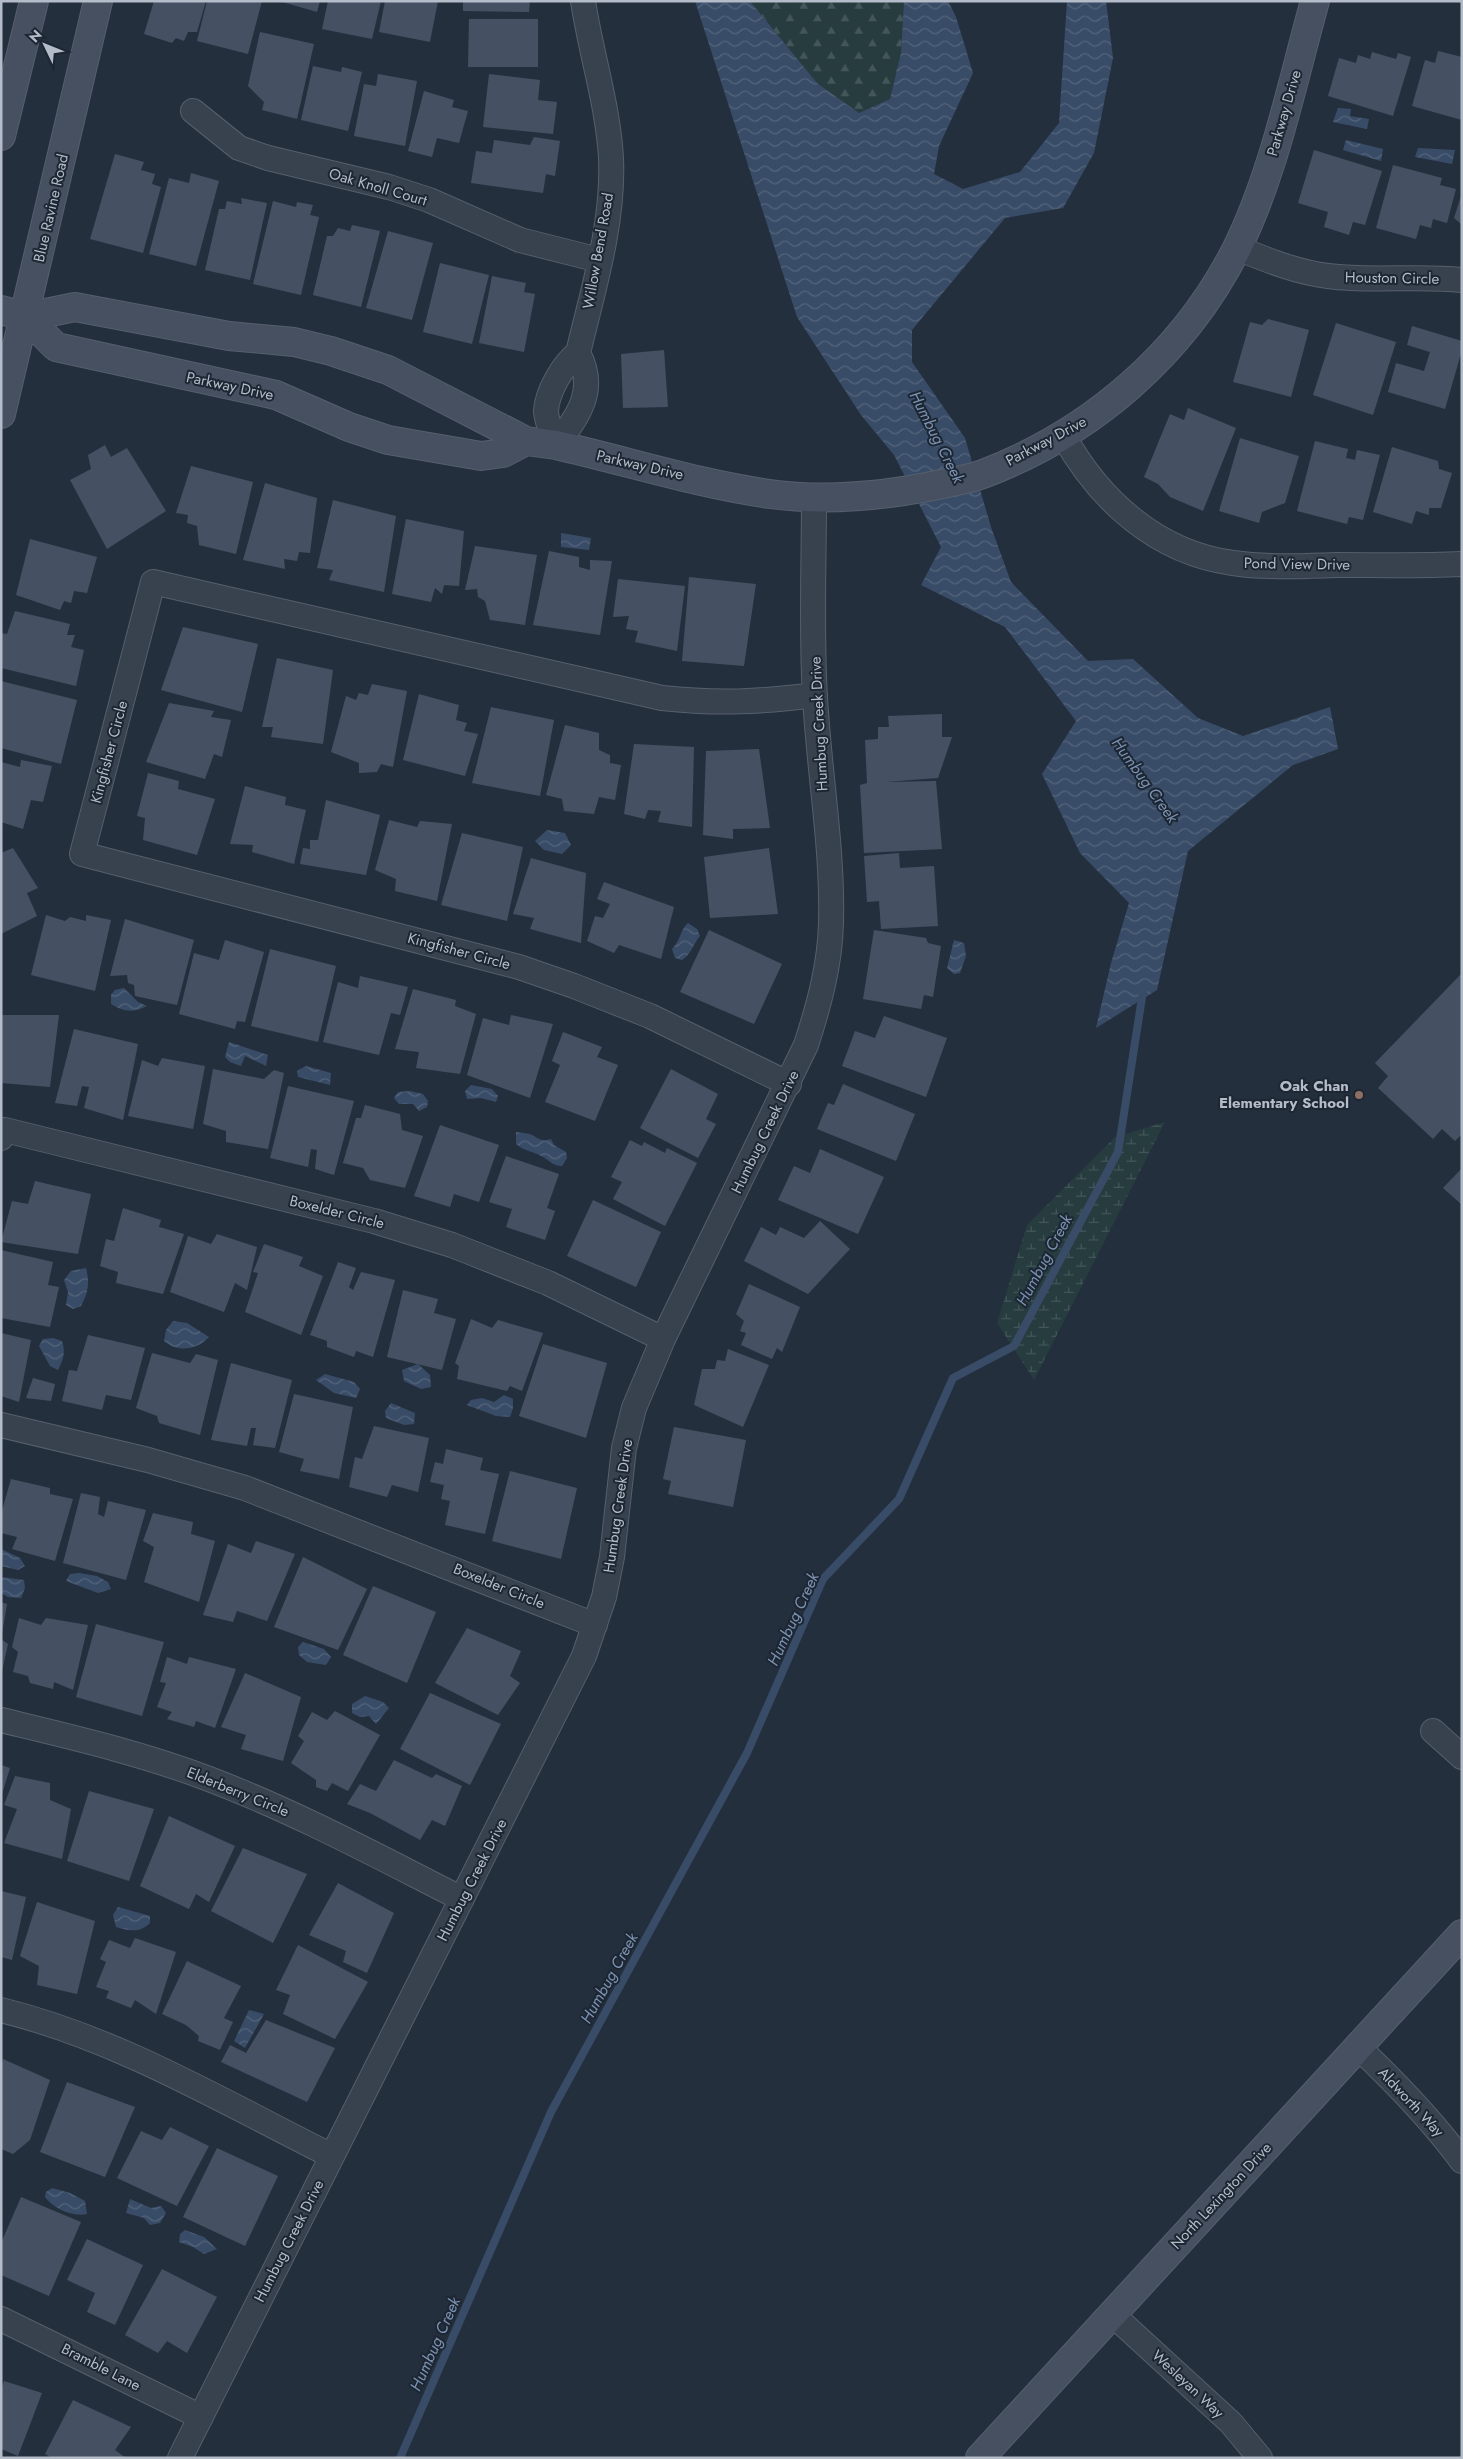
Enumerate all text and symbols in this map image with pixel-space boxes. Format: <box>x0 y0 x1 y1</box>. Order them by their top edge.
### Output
north arrow <box>20 20 70 70</box>
text: N <box>24 25 47 47</box>
street label: Parkway Drive <box>1261 67 1307 159</box>
street label: Blue Ravine Road <box>28 152 74 264</box>
street label: Oak Knoll Court <box>326 162 430 212</box>
street label: Willow Bend Road <box>577 191 619 311</box>
street label: Houston Circle <box>1345 266 1440 290</box>
street label: Parkway Drive <box>184 366 276 406</box>
water label: Humbug Creek <box>904 387 971 488</box>
street label: Parkway Drive <box>1002 410 1091 472</box>
street label: Parkway Drive <box>594 444 686 486</box>
street label: Pond View Drive <box>1244 552 1351 576</box>
street label: Humbug Creek Drive <box>804 656 834 792</box>
street label: Kingfisher Circle <box>85 698 133 806</box>
water label: Humbug Creek <box>1106 733 1185 828</box>
street label: Kingfisher Circle <box>405 927 513 975</box>
street label: Humbug Creek Drive <box>726 1066 805 1197</box>
place label: Oak Chan Elementary School <box>1219 1075 1349 1114</box>
marker: Oak Chan Elementary School <box>1353 1089 1365 1101</box>
street label: Boxelder Circle <box>287 1190 387 1234</box>
water label: Humbug Creek <box>1010 1209 1078 1310</box>
street label: Humbug Creek Drive <box>598 1437 638 1574</box>
street label: Boxelder Circle <box>450 1558 548 1614</box>
water label: Humbug Creek <box>761 1568 825 1669</box>
street label: Elderberry Circle <box>183 1761 293 1823</box>
street label: Humbug Creek Drive <box>432 1815 513 1945</box>
water label: Humbug Creek <box>575 1927 644 2028</box>
street label: Aldworth Way <box>1373 2062 1449 2142</box>
street label: North Lexington Drive <box>1165 2137 1277 2254</box>
street label: Humbug Creek Drive <box>249 2176 330 2306</box>
water label: Humbug Creek <box>404 2292 466 2395</box>
street label: Bramble Lane <box>58 2338 145 2396</box>
street label: Wesleyan Way <box>1147 2345 1229 2424</box>

